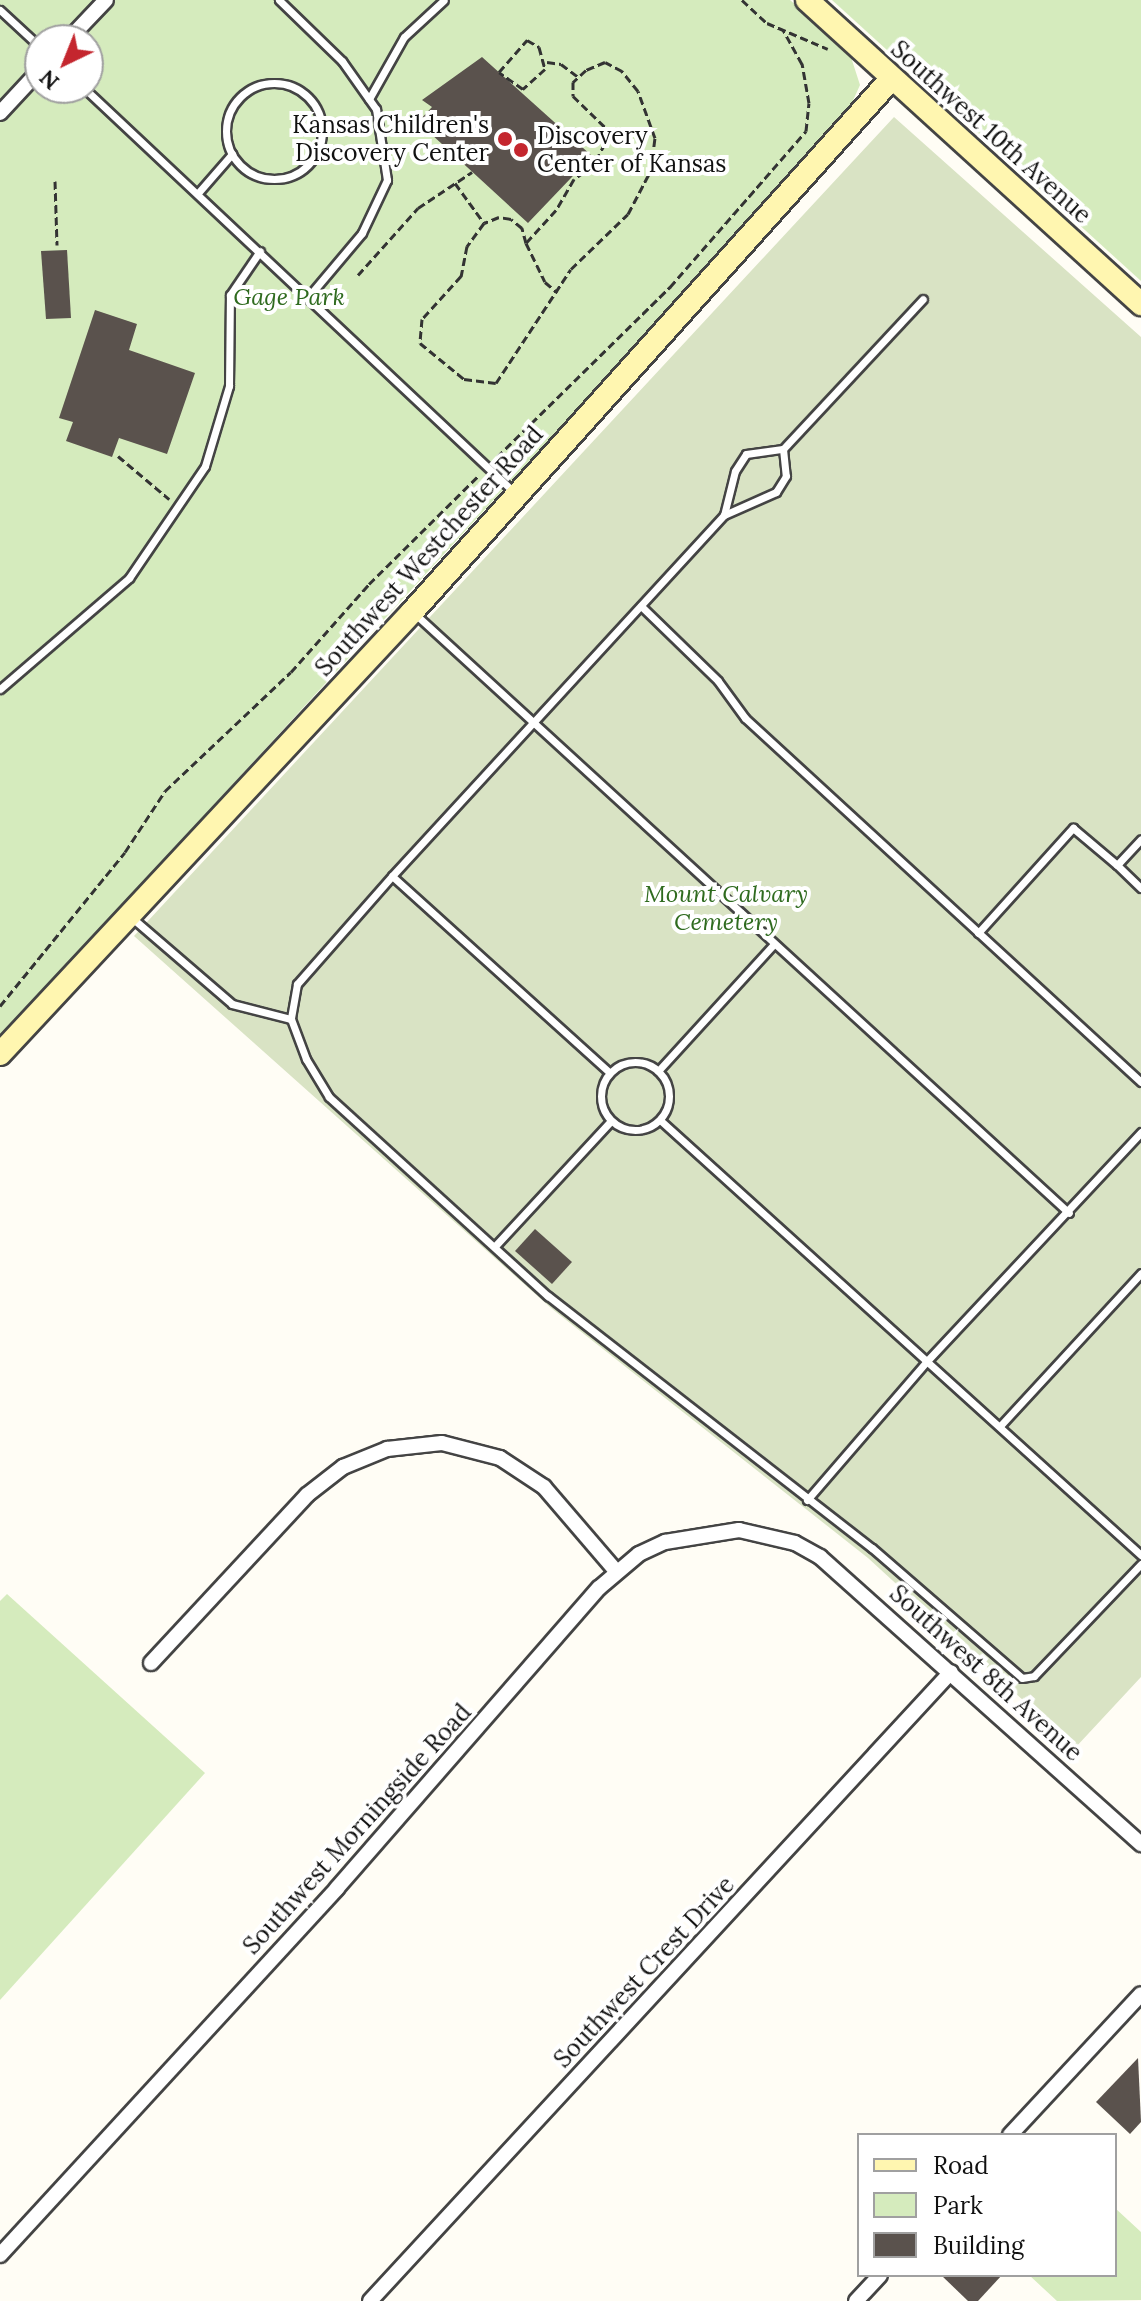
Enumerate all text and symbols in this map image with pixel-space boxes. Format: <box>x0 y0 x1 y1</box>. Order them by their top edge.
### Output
north arrow <box>24 24 104 104</box>
street label: Southwest 10th Avenue <box>885 35 1097 229</box>
text: N <box>33 64 65 96</box>
place label: Kansas Children's Discovery Center <box>292 111 489 167</box>
place label: Discovery Center of Kansas <box>537 122 726 178</box>
marker: Kansas Children's Discovery Center <box>496 130 514 148</box>
marker: Discovery Center of Kansas <box>512 141 530 159</box>
park label: Gage Park <box>233 283 345 311</box>
street label: Southwest Westchester Road <box>309 420 549 682</box>
park label: Mount Calvary Cemetery <box>644 880 808 936</box>
street label: Southwest 8th Avenue <box>884 1579 1088 1767</box>
street label: Southwest Morningside Road <box>237 1698 477 1960</box>
street label: Southwest Crest Drive <box>548 1870 740 2074</box>
legend <box>857 2133 1117 2277</box>
text: Road <box>933 2150 989 2181</box>
text: Park <box>933 2190 983 2221</box>
text: Building <box>933 2230 1024 2261</box>

